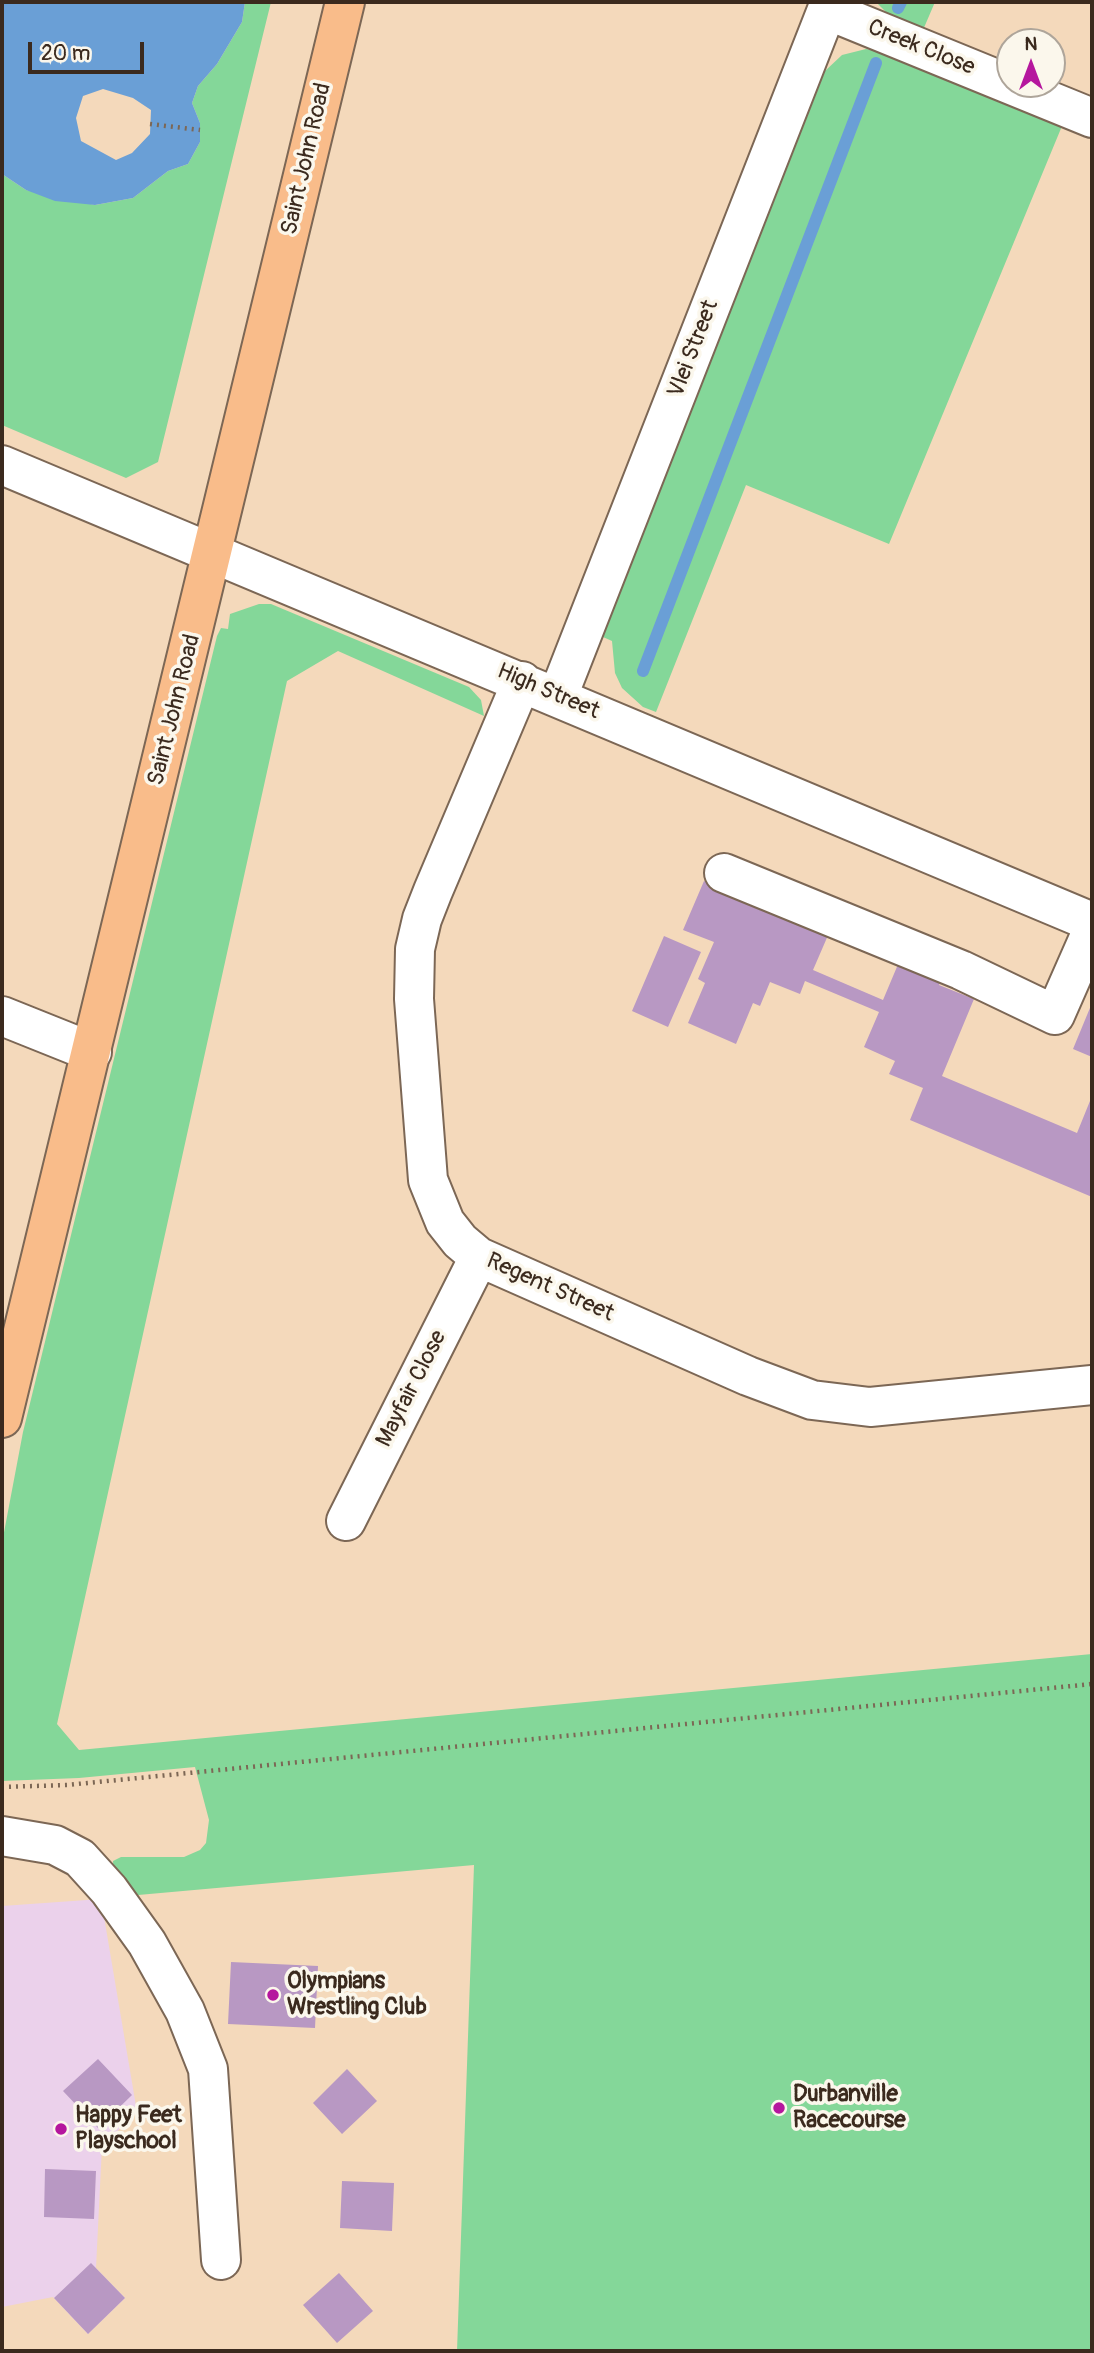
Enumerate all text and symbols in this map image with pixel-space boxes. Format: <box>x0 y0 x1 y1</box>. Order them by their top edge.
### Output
street label: Creek Close <box>864 14 978 82</box>
scale bar <box>32 28 147 72</box>
north arrow <box>996 28 1066 98</box>
text: N <box>1025 32 1037 56</box>
text: 20 m <box>41 40 90 67</box>
street label: Saint John Road <box>276 80 338 238</box>
street label: Vlei Street <box>663 296 725 402</box>
street label: Saint John Road <box>143 632 207 788</box>
street label: High Street <box>493 658 603 726</box>
street label: Regent Street <box>482 1248 618 1328</box>
street label: Mayfair Close <box>371 1326 453 1452</box>
place label: Olympians Wrestling Club <box>287 1968 427 2022</box>
marker: Olympians Wrestling Club <box>265 1987 281 2003</box>
place label: Durbanville Racecourse <box>793 2081 905 2135</box>
marker: Durbanville Racecourse <box>771 2100 787 2116</box>
place label: Happy Feet Playschool <box>75 2102 182 2156</box>
marker: Happy Feet Playschool <box>53 2121 69 2137</box>

